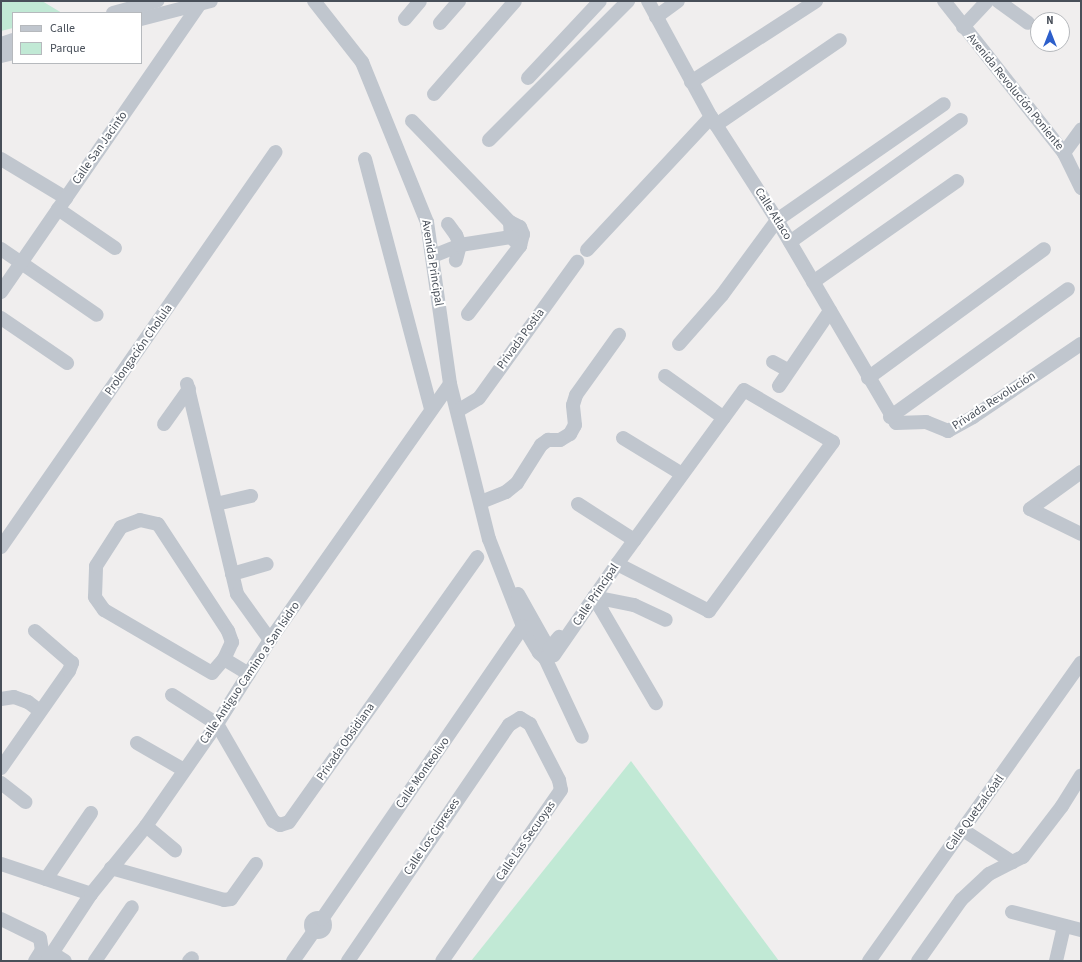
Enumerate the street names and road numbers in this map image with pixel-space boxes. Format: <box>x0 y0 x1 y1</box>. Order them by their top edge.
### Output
street label: Avenida Revolución Poniente <box>964 31 1066 153</box>
street label: Calle San Jacinto <box>69 109 131 187</box>
street label: Calle Atlaco <box>751 185 795 243</box>
street label: Avenida Principal <box>418 219 446 307</box>
street label: Prolongación Cholula <box>102 302 176 398</box>
street label: Privada Postia <box>494 306 548 372</box>
street label: Privada Revolución <box>950 369 1038 433</box>
street label: Calle Principal <box>570 561 622 629</box>
street label: Calle Antiguo Camino a San Isidro <box>197 599 303 747</box>
street label: Privada Obsidiana <box>314 700 378 784</box>
street label: Calle Monteolivo <box>393 735 453 811</box>
street label: Calle Quetzalcóatl <box>943 772 1007 854</box>
street label: Calle Los Cipreses <box>401 796 463 878</box>
street label: Calle Las Secuoyas <box>493 798 559 884</box>

